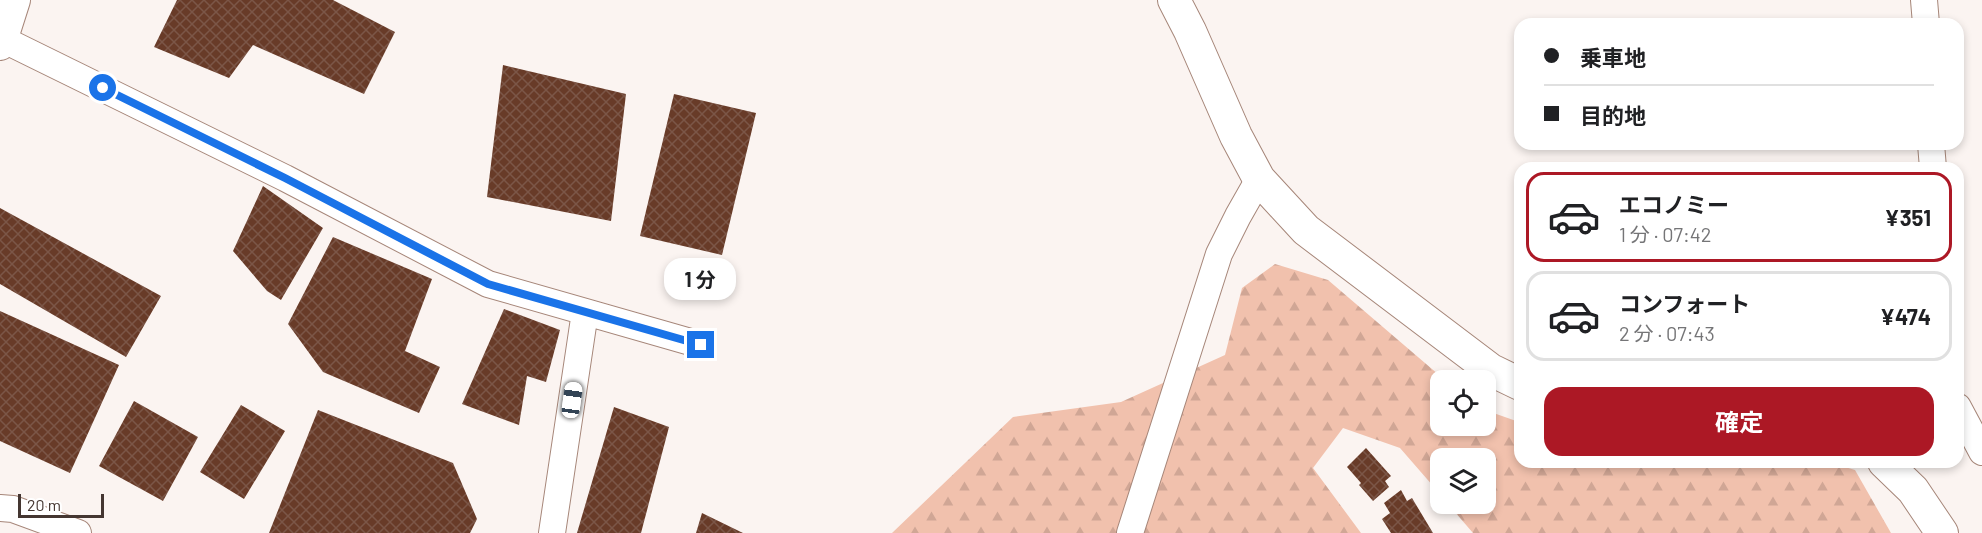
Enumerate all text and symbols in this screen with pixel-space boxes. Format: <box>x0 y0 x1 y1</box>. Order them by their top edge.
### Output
text: 乗車地 <box>1580 44 1646 70</box>
route start <box>89 74 116 101</box>
text: 目的地 <box>1580 102 1646 128</box>
icon: car <box>1547 190 1601 244</box>
text: エコノミー <box>1619 191 1729 217</box>
text: ¥351 <box>1885 204 1931 230</box>
text: 1 分 · 07:42 <box>1619 222 1711 246</box>
callout: 1 分 <box>665 258 737 300</box>
text: 1 分 <box>684 267 716 291</box>
icon: car <box>1547 289 1601 343</box>
text: コンフォート <box>1619 290 1750 316</box>
text: ¥474 <box>1880 303 1931 329</box>
text: 2 分 · 07:43 <box>1619 321 1715 345</box>
route end <box>687 331 714 358</box>
map controls <box>1430 370 1496 514</box>
button: locate <box>1430 370 1496 436</box>
car <box>561 381 583 419</box>
button: 確定 <box>1544 387 1934 456</box>
button: layers <box>1430 448 1496 514</box>
scale bar <box>18 491 104 518</box>
text: 20 m <box>27 495 61 514</box>

